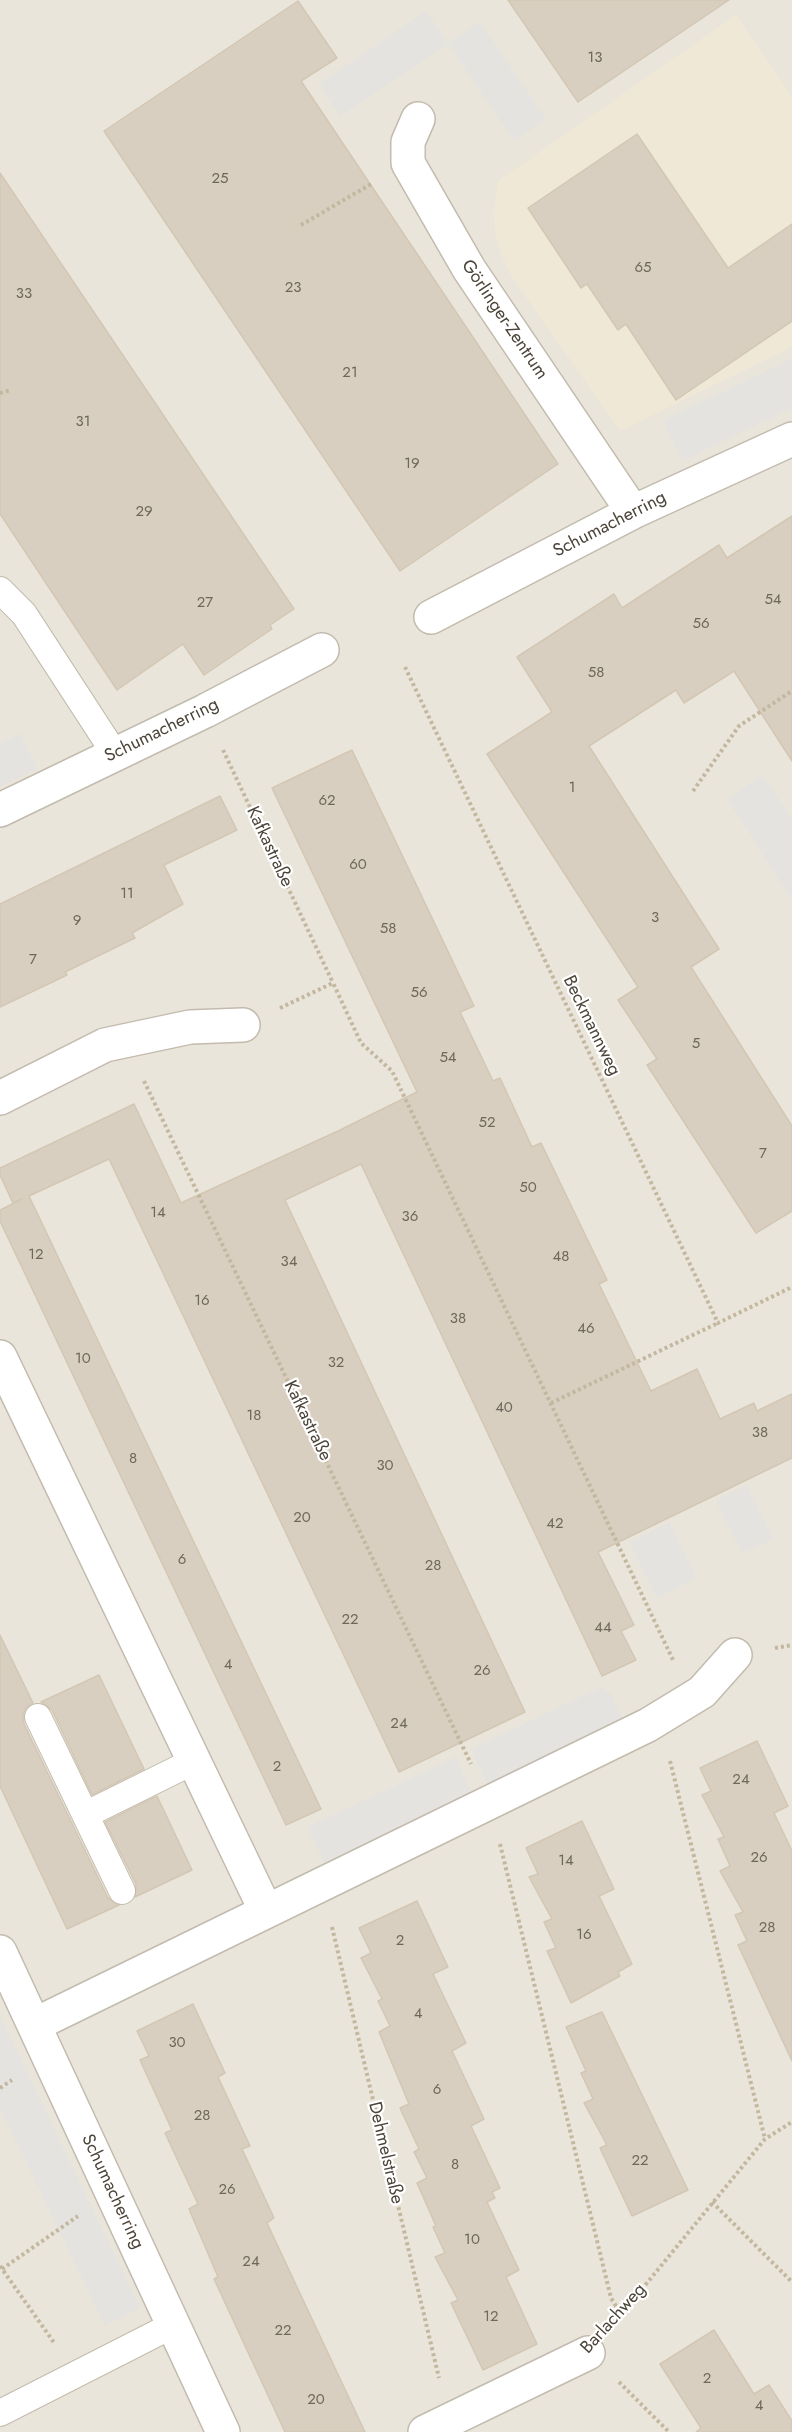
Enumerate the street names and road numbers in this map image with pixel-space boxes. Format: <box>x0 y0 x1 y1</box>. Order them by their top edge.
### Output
street label: Görlinger-Zentrum <box>456 256 552 384</box>
street label: Schumacherring <box>550 487 670 563</box>
street label: Schumacherring <box>101 694 223 768</box>
street label: Kafkastraße <box>241 803 297 891</box>
street label: Beckmannweg <box>557 972 625 1080</box>
street label: Kafkastraße <box>278 1377 336 1465</box>
street label: Dehmelstraße <box>363 2100 407 2206</box>
street label: Schumacherring <box>76 2131 148 2253</box>
street label: Barlachweg <box>577 2279 651 2359</box>

